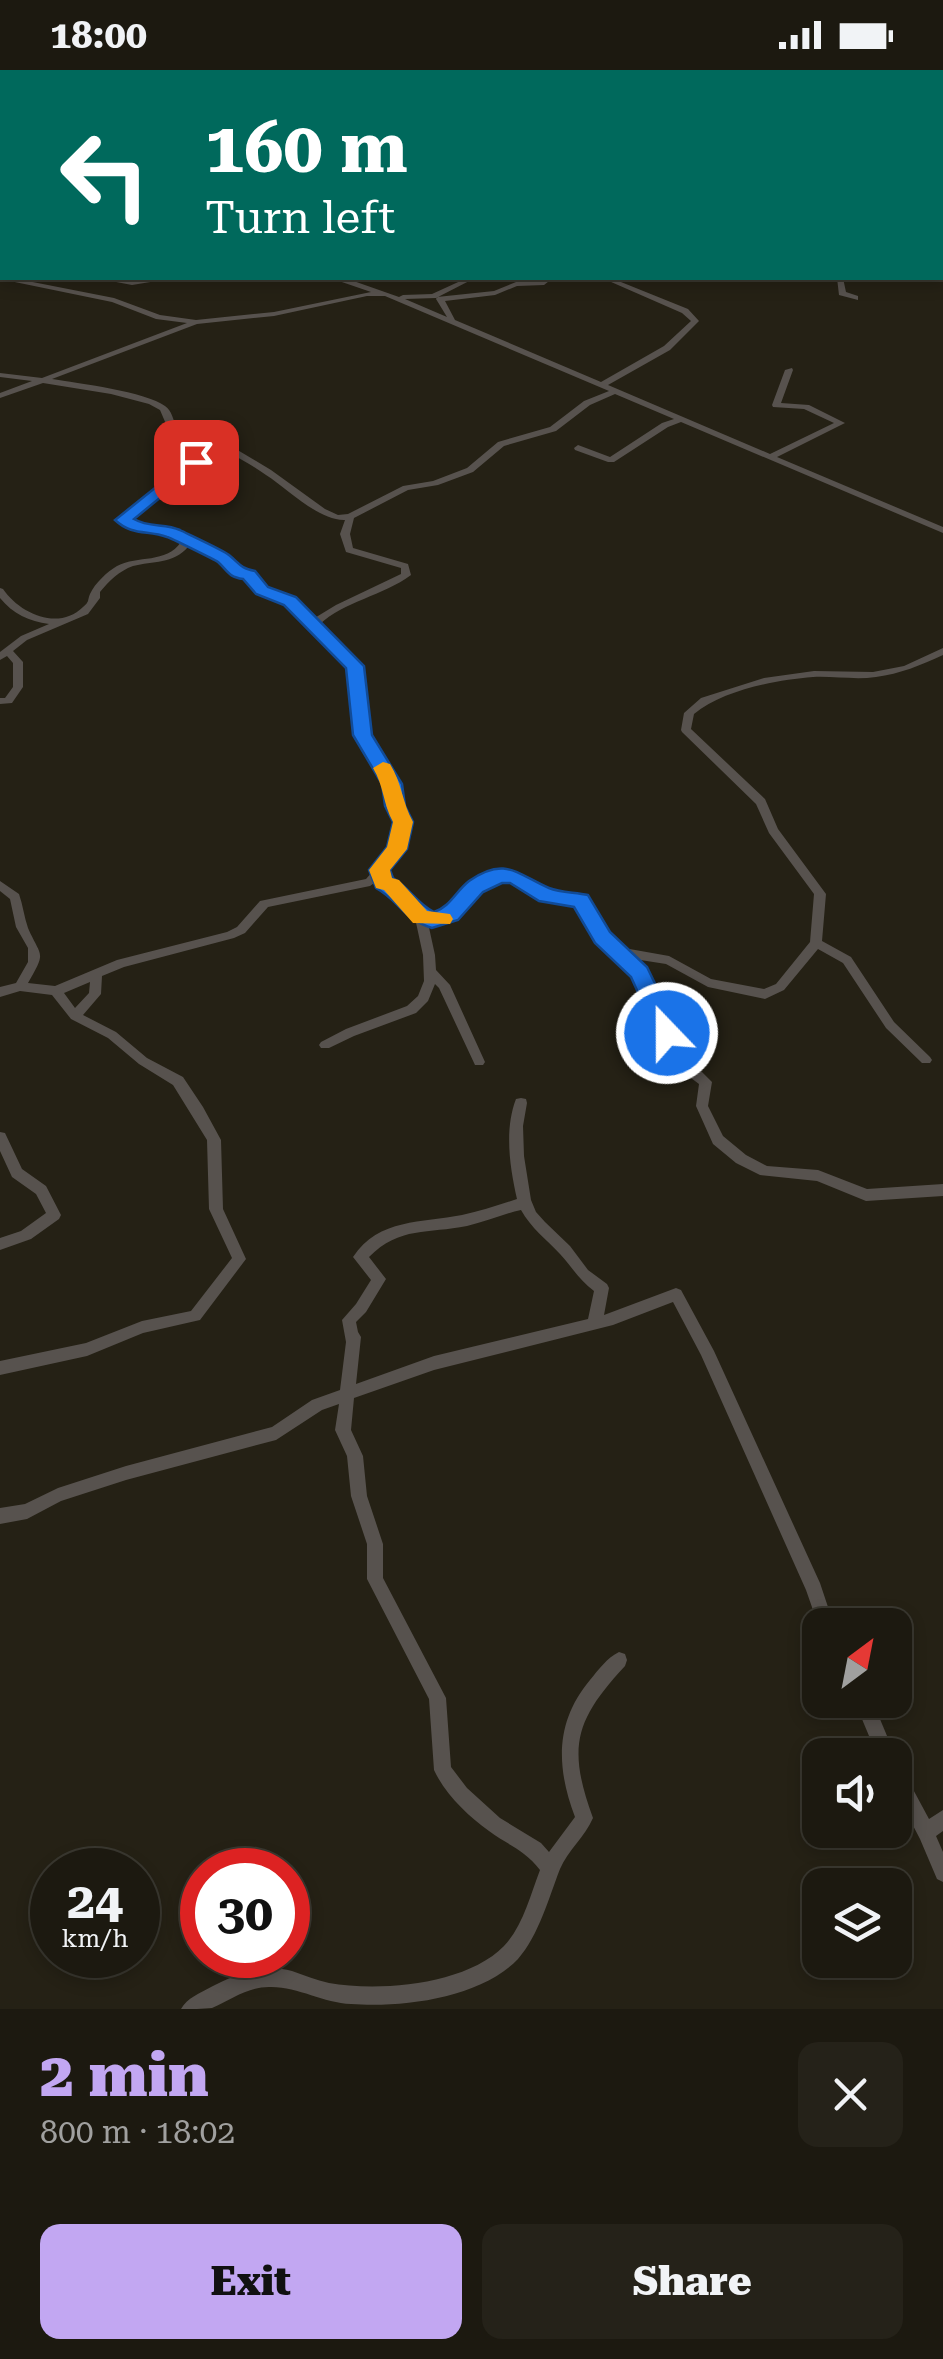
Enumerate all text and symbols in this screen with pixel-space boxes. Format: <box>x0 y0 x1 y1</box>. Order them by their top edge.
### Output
text: 18:00 <box>50 13 147 57</box>
text: 160 m <box>205 107 408 189</box>
icon: left <box>40 110 170 240</box>
text: Turn left <box>205 191 395 244</box>
pin <box>154 420 239 505</box>
icon: arrive <box>169 435 224 490</box>
position arrow <box>615 981 719 1085</box>
north arrow <box>802 1608 912 1718</box>
map controls <box>802 1608 912 1978</box>
button: sound <box>802 1738 912 1848</box>
speed limit sign: 30 <box>180 1848 310 1978</box>
button: layers <box>802 1868 912 1978</box>
text: 24 <box>67 1872 123 1930</box>
text: km/h <box>62 1924 128 1953</box>
text: 2 min <box>40 2040 209 2111</box>
button: close <box>798 2042 903 2147</box>
text: 800 m · 18:02 <box>40 2113 235 2151</box>
button: Exit <box>40 2224 462 2339</box>
button: Share <box>482 2224 903 2339</box>

